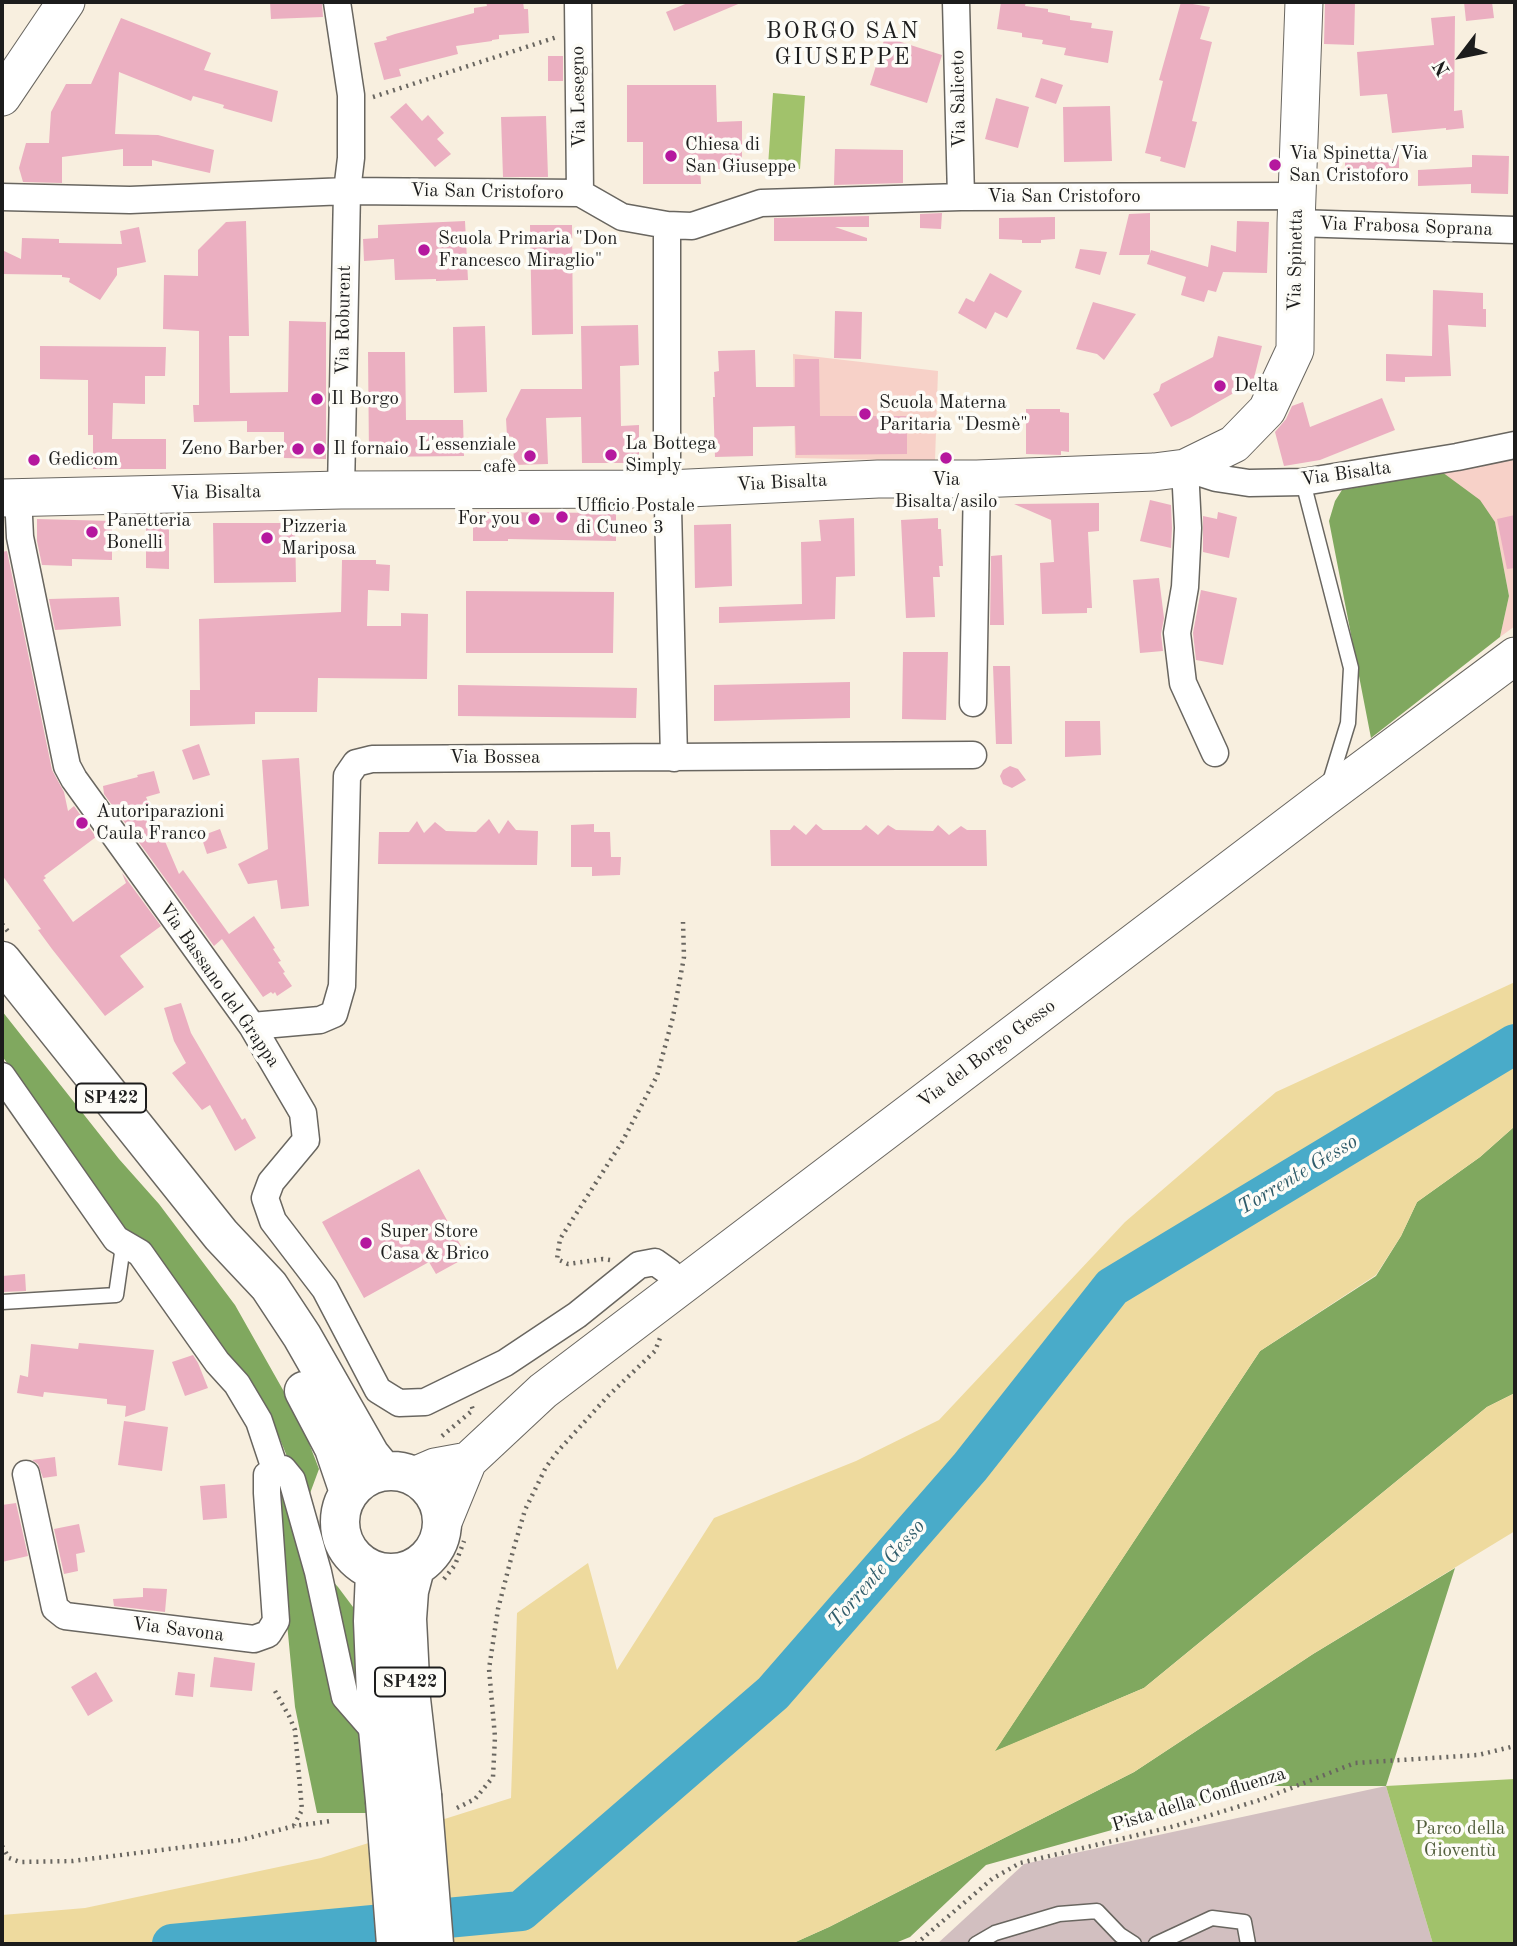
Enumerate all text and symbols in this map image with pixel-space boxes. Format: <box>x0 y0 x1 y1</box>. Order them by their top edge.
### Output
district label: BORGO SAN GIUSEPPE <box>767 18 919 72</box>
north arrow <box>1426 21 1496 91</box>
street label: Via Lesegno <box>567 46 591 148</box>
street label: Via Saliceto <box>947 50 971 148</box>
text: N <box>1431 56 1455 79</box>
place label: Chiesa di San Giuseppe <box>685 134 796 178</box>
place label: Via Spinetta/Via San Cristoforo <box>1289 143 1428 187</box>
marker: Chiesa di San Giuseppe <box>663 148 679 164</box>
marker: Via Spinetta/Via San Cristoforo <box>1267 157 1283 173</box>
street label: Via San Cristoforo <box>410 179 564 205</box>
street label: Via San Cristoforo <box>987 186 1141 208</box>
street label: Via Spinetta <box>1284 209 1308 311</box>
street label: Via Frabosa Soprana <box>1319 213 1493 241</box>
place label: Scuola Primaria "Don Francesco Miraglio" <box>438 228 617 272</box>
marker: Scuola Primaria "Don Francesco Miraglio" <box>416 242 432 258</box>
street label: Via Roburent <box>332 265 356 375</box>
place label: Delta <box>1234 375 1279 397</box>
marker: Delta <box>1212 378 1228 394</box>
place label: Il Borgo <box>331 388 399 410</box>
marker: Il Borgo <box>309 391 325 407</box>
place label: Scuola Materna Paritaria "Desmè" <box>879 392 1028 436</box>
marker: Scuola Materna Paritaria "Desmè" <box>857 406 873 422</box>
place label: La Bottega Simply <box>625 433 717 477</box>
place label: L'essenziale cafè <box>418 434 516 478</box>
place label: Zeno Barber <box>181 438 284 460</box>
place label: Il fornaio <box>333 438 409 460</box>
marker: Zeno Barber <box>290 441 306 457</box>
marker: Il fornaio <box>311 441 327 457</box>
marker: La Bottega Simply <box>603 447 619 463</box>
marker: L'essenziale cafè <box>522 448 538 464</box>
place label: Gedicom <box>48 449 118 471</box>
marker: Via Bisalta/asilo <box>938 450 954 466</box>
marker: Gedicom <box>26 452 42 468</box>
street label: Via Bisalta <box>1300 456 1392 492</box>
street label: Via Bisalta <box>736 469 828 497</box>
place label: Via Bisalta/asilo <box>895 469 997 513</box>
street label: Via Bisalta <box>170 481 262 505</box>
place label: Ufficio Postale di Cuneo 3 <box>576 495 695 539</box>
place label: For you <box>457 508 520 530</box>
marker: Ufficio Postale di Cuneo 3 <box>554 509 570 525</box>
place label: Panetteria Bonelli <box>106 510 191 554</box>
marker: For you <box>526 511 542 527</box>
place label: Pizzeria Mariposa <box>281 516 356 560</box>
marker: Panetteria Bonelli <box>84 524 100 540</box>
marker: Pizzeria Mariposa <box>259 530 275 546</box>
street label: Via Bossea <box>450 747 540 769</box>
place label: Autoriparazioni Caula Franco <box>96 801 224 845</box>
marker: Autoriparazioni Caula Franco <box>74 815 90 831</box>
street label: Via Bassano del Grappa <box>153 898 285 1072</box>
street label: Via del Borgo Gesso <box>914 995 1060 1113</box>
road number: SP422 <box>76 1084 146 1112</box>
water label: Torrente Gesso <box>1233 1129 1363 1221</box>
place label: Super Store Casa & Brico <box>380 1221 489 1265</box>
marker: Super Store Casa & Brico <box>358 1235 374 1251</box>
water label: Torrente Gesso <box>823 1515 931 1633</box>
street label: Via Savona <box>131 1613 225 1647</box>
road number: SP422 <box>375 1667 445 1696</box>
street label: Pista della Confluenza <box>1109 1763 1289 1837</box>
park label: Parco della Gioventù <box>1415 1818 1505 1862</box>

